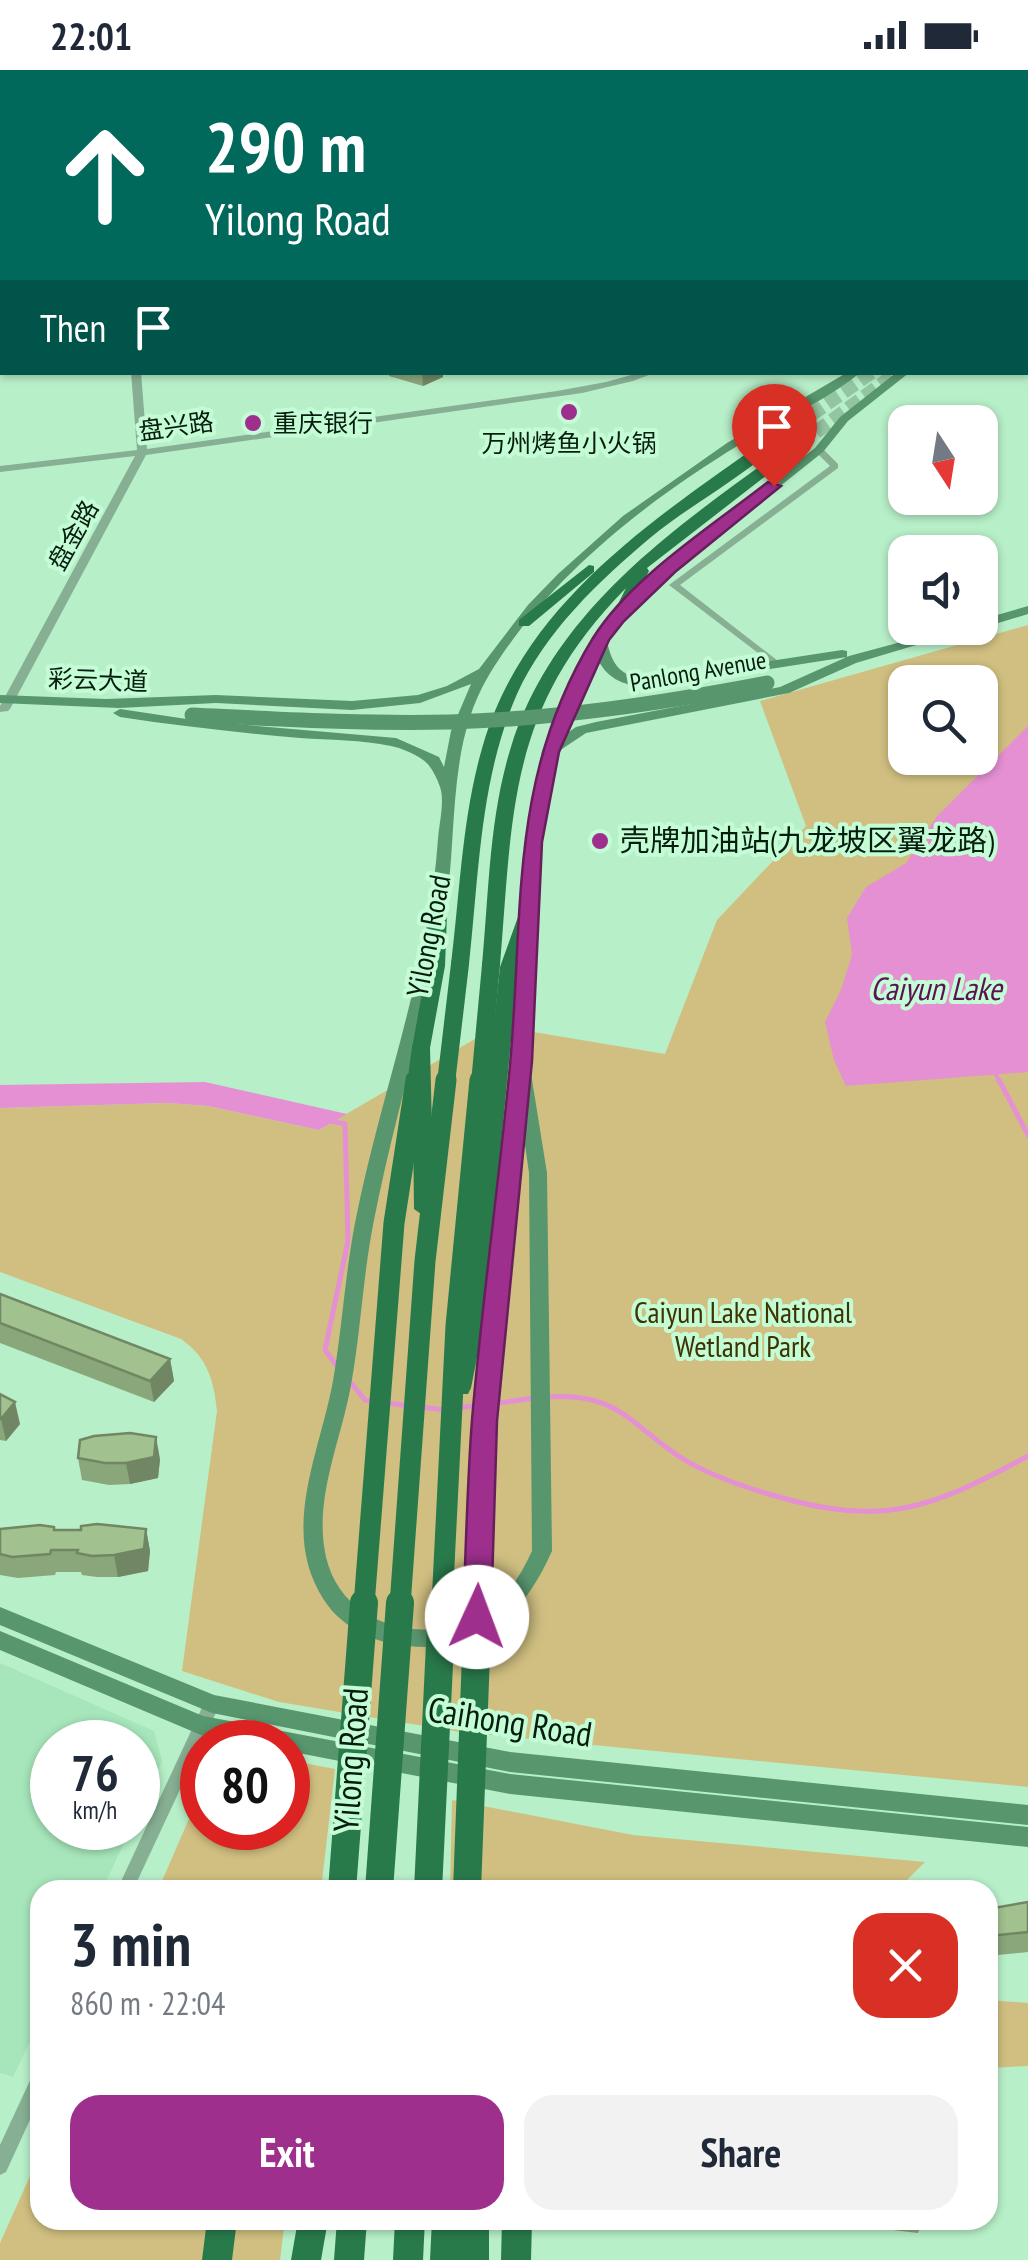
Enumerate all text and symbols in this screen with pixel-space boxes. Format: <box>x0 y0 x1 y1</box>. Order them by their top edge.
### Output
text: 22:01 <box>50 11 132 60</box>
text: 290 m <box>205 101 366 191</box>
icon: ahead <box>40 110 170 240</box>
text: Yilong Road <box>205 189 391 247</box>
icon: arrive <box>126 300 181 355</box>
text: Then <box>40 303 106 352</box>
pin <box>732 384 817 487</box>
icon: arrive <box>747 399 802 454</box>
marker: 万州烤鱼小火锅 <box>558 401 580 423</box>
street label: 盘兴路 <box>137 405 215 447</box>
north arrow <box>888 405 998 515</box>
map controls <box>888 405 998 775</box>
place label: 重庆银行 <box>273 407 373 439</box>
marker: 重庆银行 <box>242 412 264 434</box>
place label: 万州烤鱼小火锅 <box>481 427 657 459</box>
street label: 盘金路 <box>41 494 105 576</box>
button: sound <box>888 535 998 645</box>
street label: Panlong Avenue <box>627 643 769 699</box>
street label: 彩云大道 <box>47 662 149 698</box>
button: search <box>888 665 998 775</box>
place label: 壳牌加油站(九龙坡区翼龙路) <box>620 820 994 859</box>
marker: 壳牌加油站(九龙坡区翼龙路) <box>589 830 611 852</box>
street label: Yilong Road <box>397 871 458 1000</box>
water label: Caiyun Lake <box>870 967 1004 1009</box>
park label: Caiyun Lake National Wetland Park <box>634 1292 852 1365</box>
position arrow <box>425 1565 529 1669</box>
street label: Caihong Road <box>425 1685 595 1757</box>
street label: Yilong Road <box>322 1686 378 1834</box>
speed limit sign: 80 <box>180 1720 310 1850</box>
text: 76 <box>71 1740 119 1805</box>
text: km/h <box>73 1794 117 1826</box>
text: 3 min <box>70 1905 191 1983</box>
button: close <box>853 1913 958 2018</box>
text: 860 m · 22:04 <box>70 1982 225 2024</box>
button: Exit <box>70 2095 504 2210</box>
button: Share <box>524 2095 958 2210</box>

